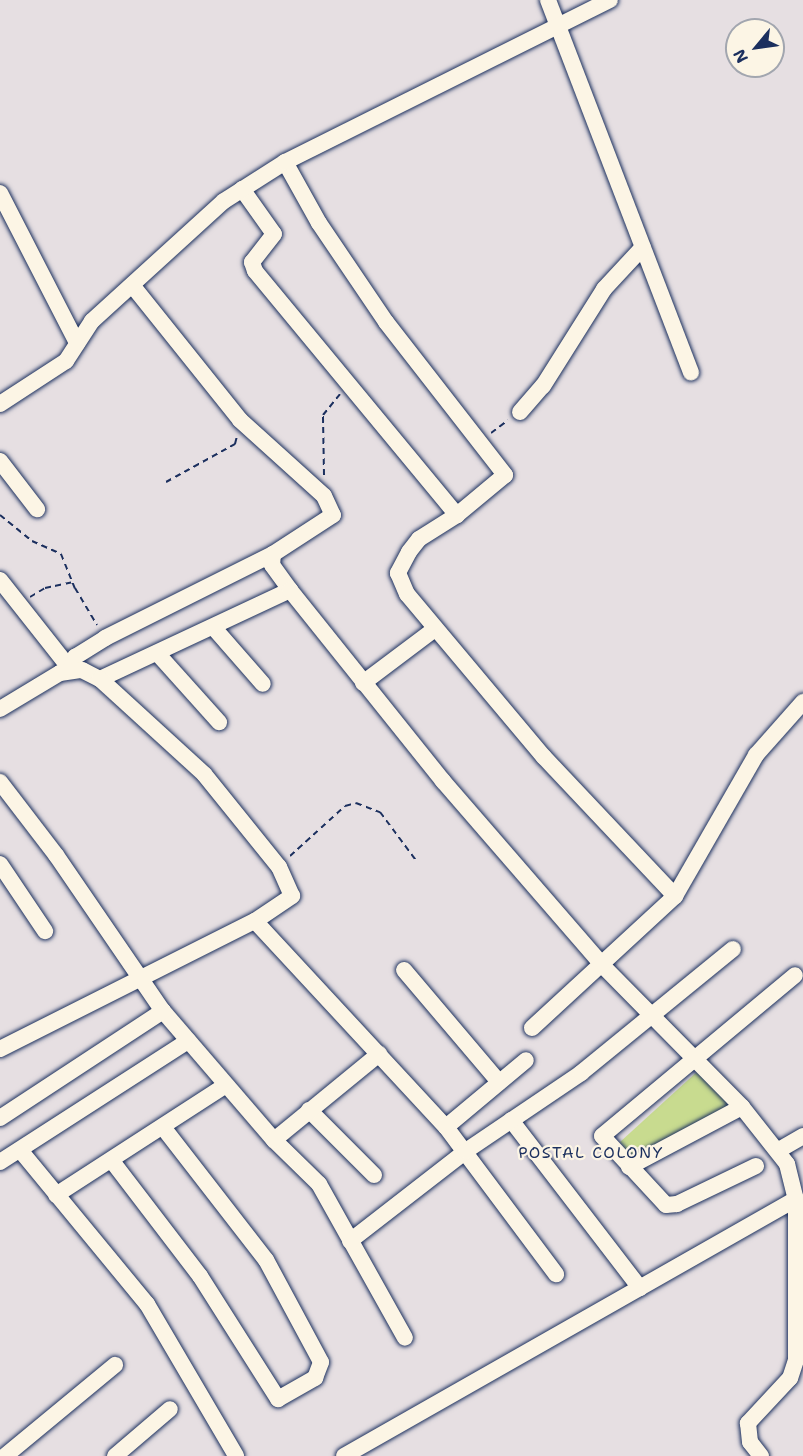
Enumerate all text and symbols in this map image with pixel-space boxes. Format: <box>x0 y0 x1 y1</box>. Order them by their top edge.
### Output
north arrow <box>725 18 785 78</box>
text: N <box>728 45 753 67</box>
district label: POSTAL COLONY <box>518 1143 664 1163</box>

